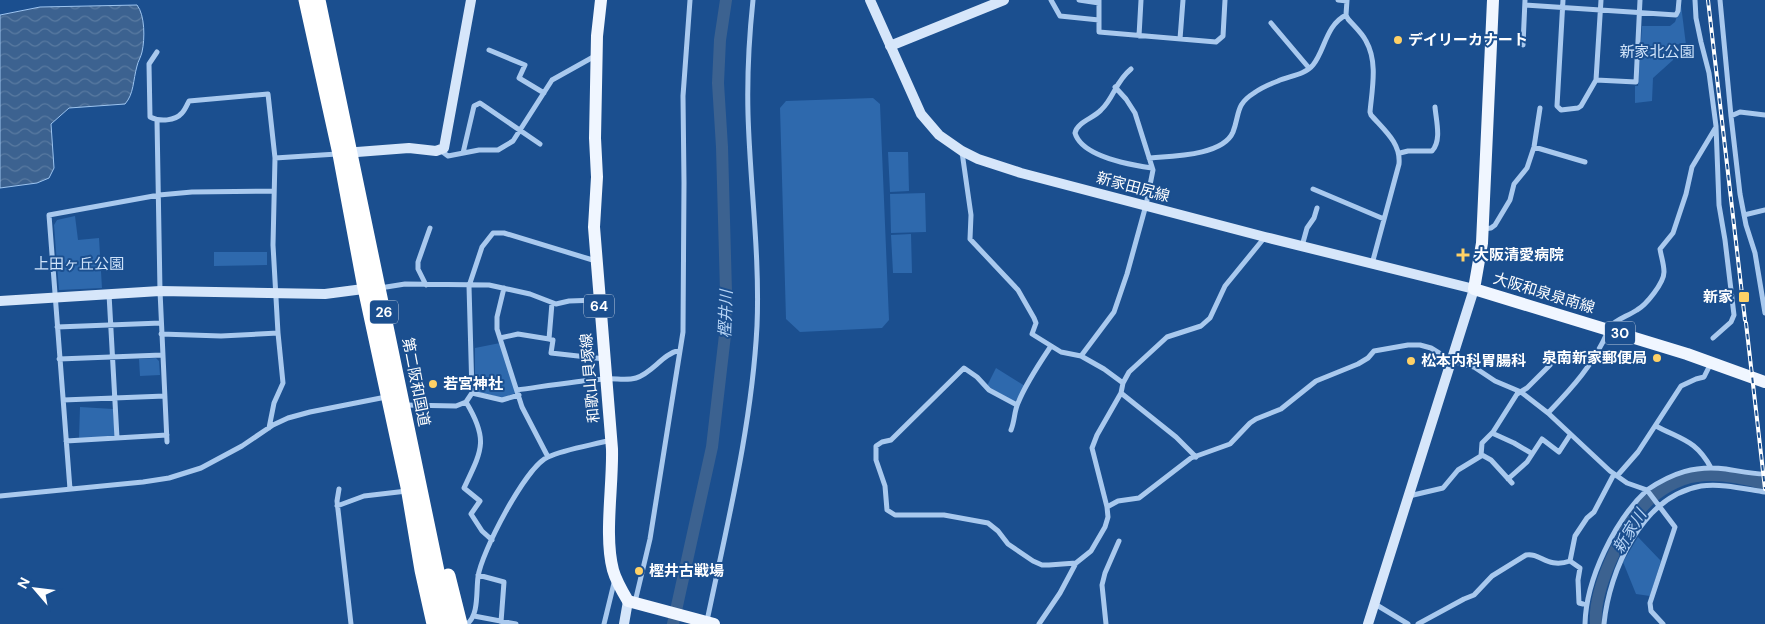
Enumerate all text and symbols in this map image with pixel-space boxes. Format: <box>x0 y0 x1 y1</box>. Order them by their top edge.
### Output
place label: デイリーカナート <box>1408 30 1528 50</box>
marker: デイリーカナート <box>1392 34 1404 46</box>
park label: 新家北公園 <box>1619 42 1695 62</box>
street label: 新家田尻線 <box>1094 168 1172 206</box>
place label: 大阪清愛病院 <box>1474 245 1564 265</box>
marker: 大阪清愛病院 <box>1456 248 1470 262</box>
park label: 上田ヶ丘公園 <box>34 254 124 274</box>
street label: 大阪和泉泉南線 <box>1491 268 1597 318</box>
place label: 新家 <box>1703 287 1733 307</box>
water label: 樫井川 <box>714 288 737 338</box>
marker: 新家 <box>1737 290 1751 304</box>
road number: 64 <box>584 294 614 318</box>
road number: 26 <box>370 300 398 324</box>
road number: 30 <box>1605 322 1635 344</box>
street label: 和歌山貝塚線 <box>576 332 604 424</box>
street label: 第二阪和国道 <box>398 336 434 428</box>
place label: 泉南新家郵便局 <box>1542 348 1647 368</box>
place label: 松本内科胃腸科 <box>1421 351 1526 371</box>
marker: 泉南新家郵便局 <box>1651 352 1663 364</box>
marker: 松本内科胃腸科 <box>1405 355 1417 367</box>
place label: 若宮神社 <box>443 374 503 394</box>
marker: 若宮神社 <box>427 378 439 390</box>
water label: 新家川 <box>1608 504 1652 557</box>
place label: 樫井古戦場 <box>649 561 724 581</box>
north arrow <box>10 564 60 614</box>
marker: 樫井古戦場 <box>633 565 645 577</box>
text: N <box>13 574 34 592</box>

